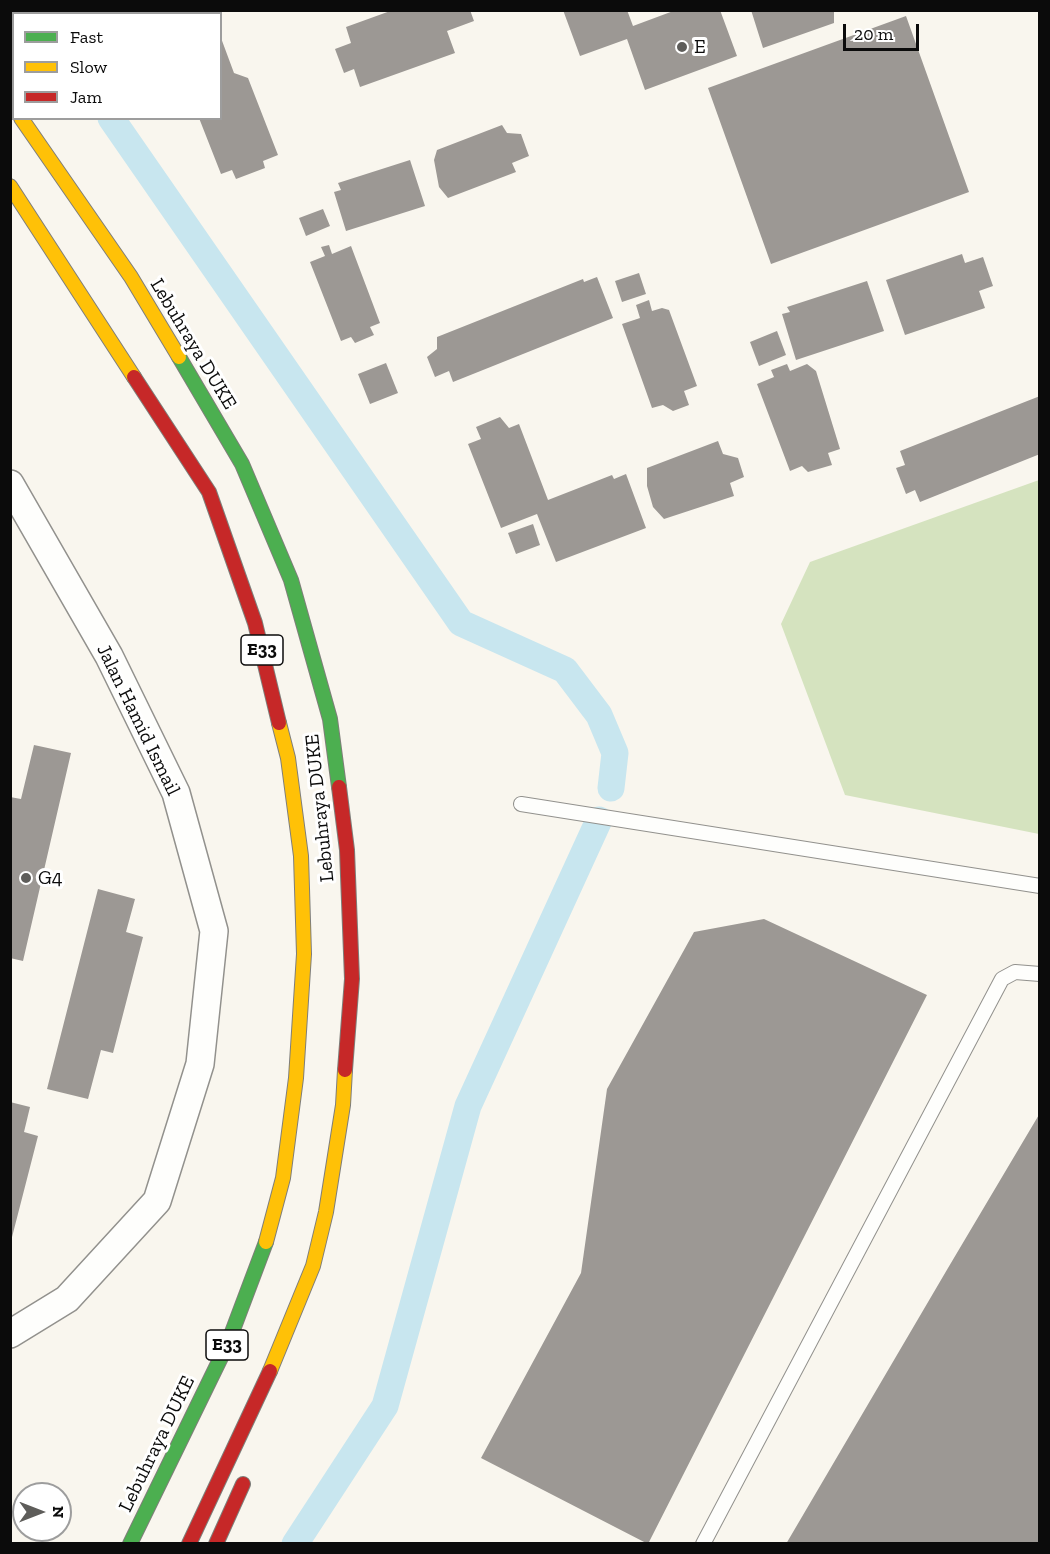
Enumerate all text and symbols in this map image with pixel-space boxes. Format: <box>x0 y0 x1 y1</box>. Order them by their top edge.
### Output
legend <box>12 12 222 120</box>
scale bar <box>846 12 922 50</box>
text: 20 m <box>854 23 893 45</box>
text: Fast <box>70 26 103 48</box>
place label: E <box>694 35 706 59</box>
marker: E <box>675 40 689 54</box>
text: Slow <box>70 56 107 78</box>
text: Jam <box>70 86 102 108</box>
street label: Lebuhraya DUKE <box>145 274 241 414</box>
road number: E33 <box>241 635 283 665</box>
street label: Jalan Hamid Ismail <box>91 641 185 799</box>
street label: Lebuhraya DUKE <box>300 733 340 883</box>
place label: G4 <box>38 866 63 890</box>
marker: G4 <box>19 871 33 885</box>
road number: E33 <box>206 1330 248 1360</box>
street label: Lebuhraya DUKE <box>114 1372 200 1516</box>
north arrow <box>12 1482 72 1542</box>
text: N <box>49 1506 68 1518</box>

